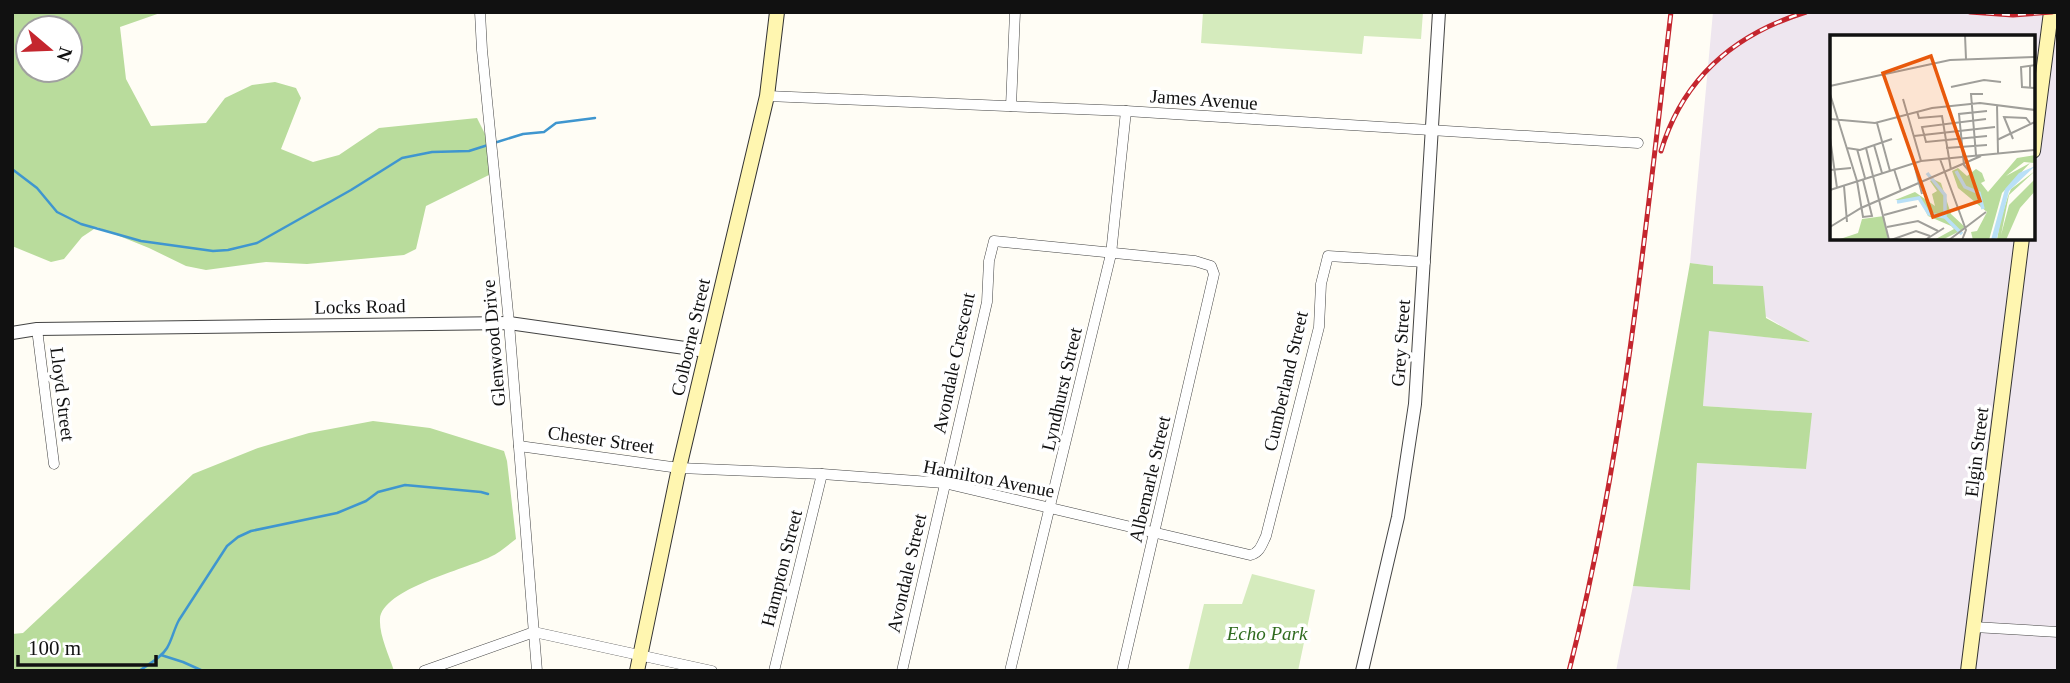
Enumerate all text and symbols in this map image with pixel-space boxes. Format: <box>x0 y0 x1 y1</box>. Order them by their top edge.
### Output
north arrow <box>14 14 84 84</box>
inset map <box>1830 35 2035 240</box>
text: N <box>52 44 77 65</box>
street label: James Avenue <box>1149 85 1258 114</box>
street label: Colborne Street <box>667 276 714 398</box>
street label: Glenwood Drive <box>477 279 510 407</box>
street label: Avondale Crescent <box>928 290 979 436</box>
street label: Locks Road <box>314 295 406 318</box>
street label: Grey Street <box>1387 298 1414 387</box>
street label: Cumberland Street <box>1259 308 1312 453</box>
street label: Lyndhurst Street <box>1037 325 1086 453</box>
street label: Lloyd Street <box>46 346 79 443</box>
street label: Elgin Street <box>1961 405 1993 498</box>
street label: Albemarle Street <box>1125 413 1174 544</box>
street label: Chester Street <box>546 422 656 457</box>
street label: Hamilton Avenue <box>922 455 1056 502</box>
street label: Hampton Street <box>757 507 806 629</box>
street label: Avondale Street <box>883 511 931 635</box>
park label: Echo Park <box>1226 623 1308 644</box>
scale bar <box>18 624 156 668</box>
text: 100 m <box>28 636 81 660</box>

